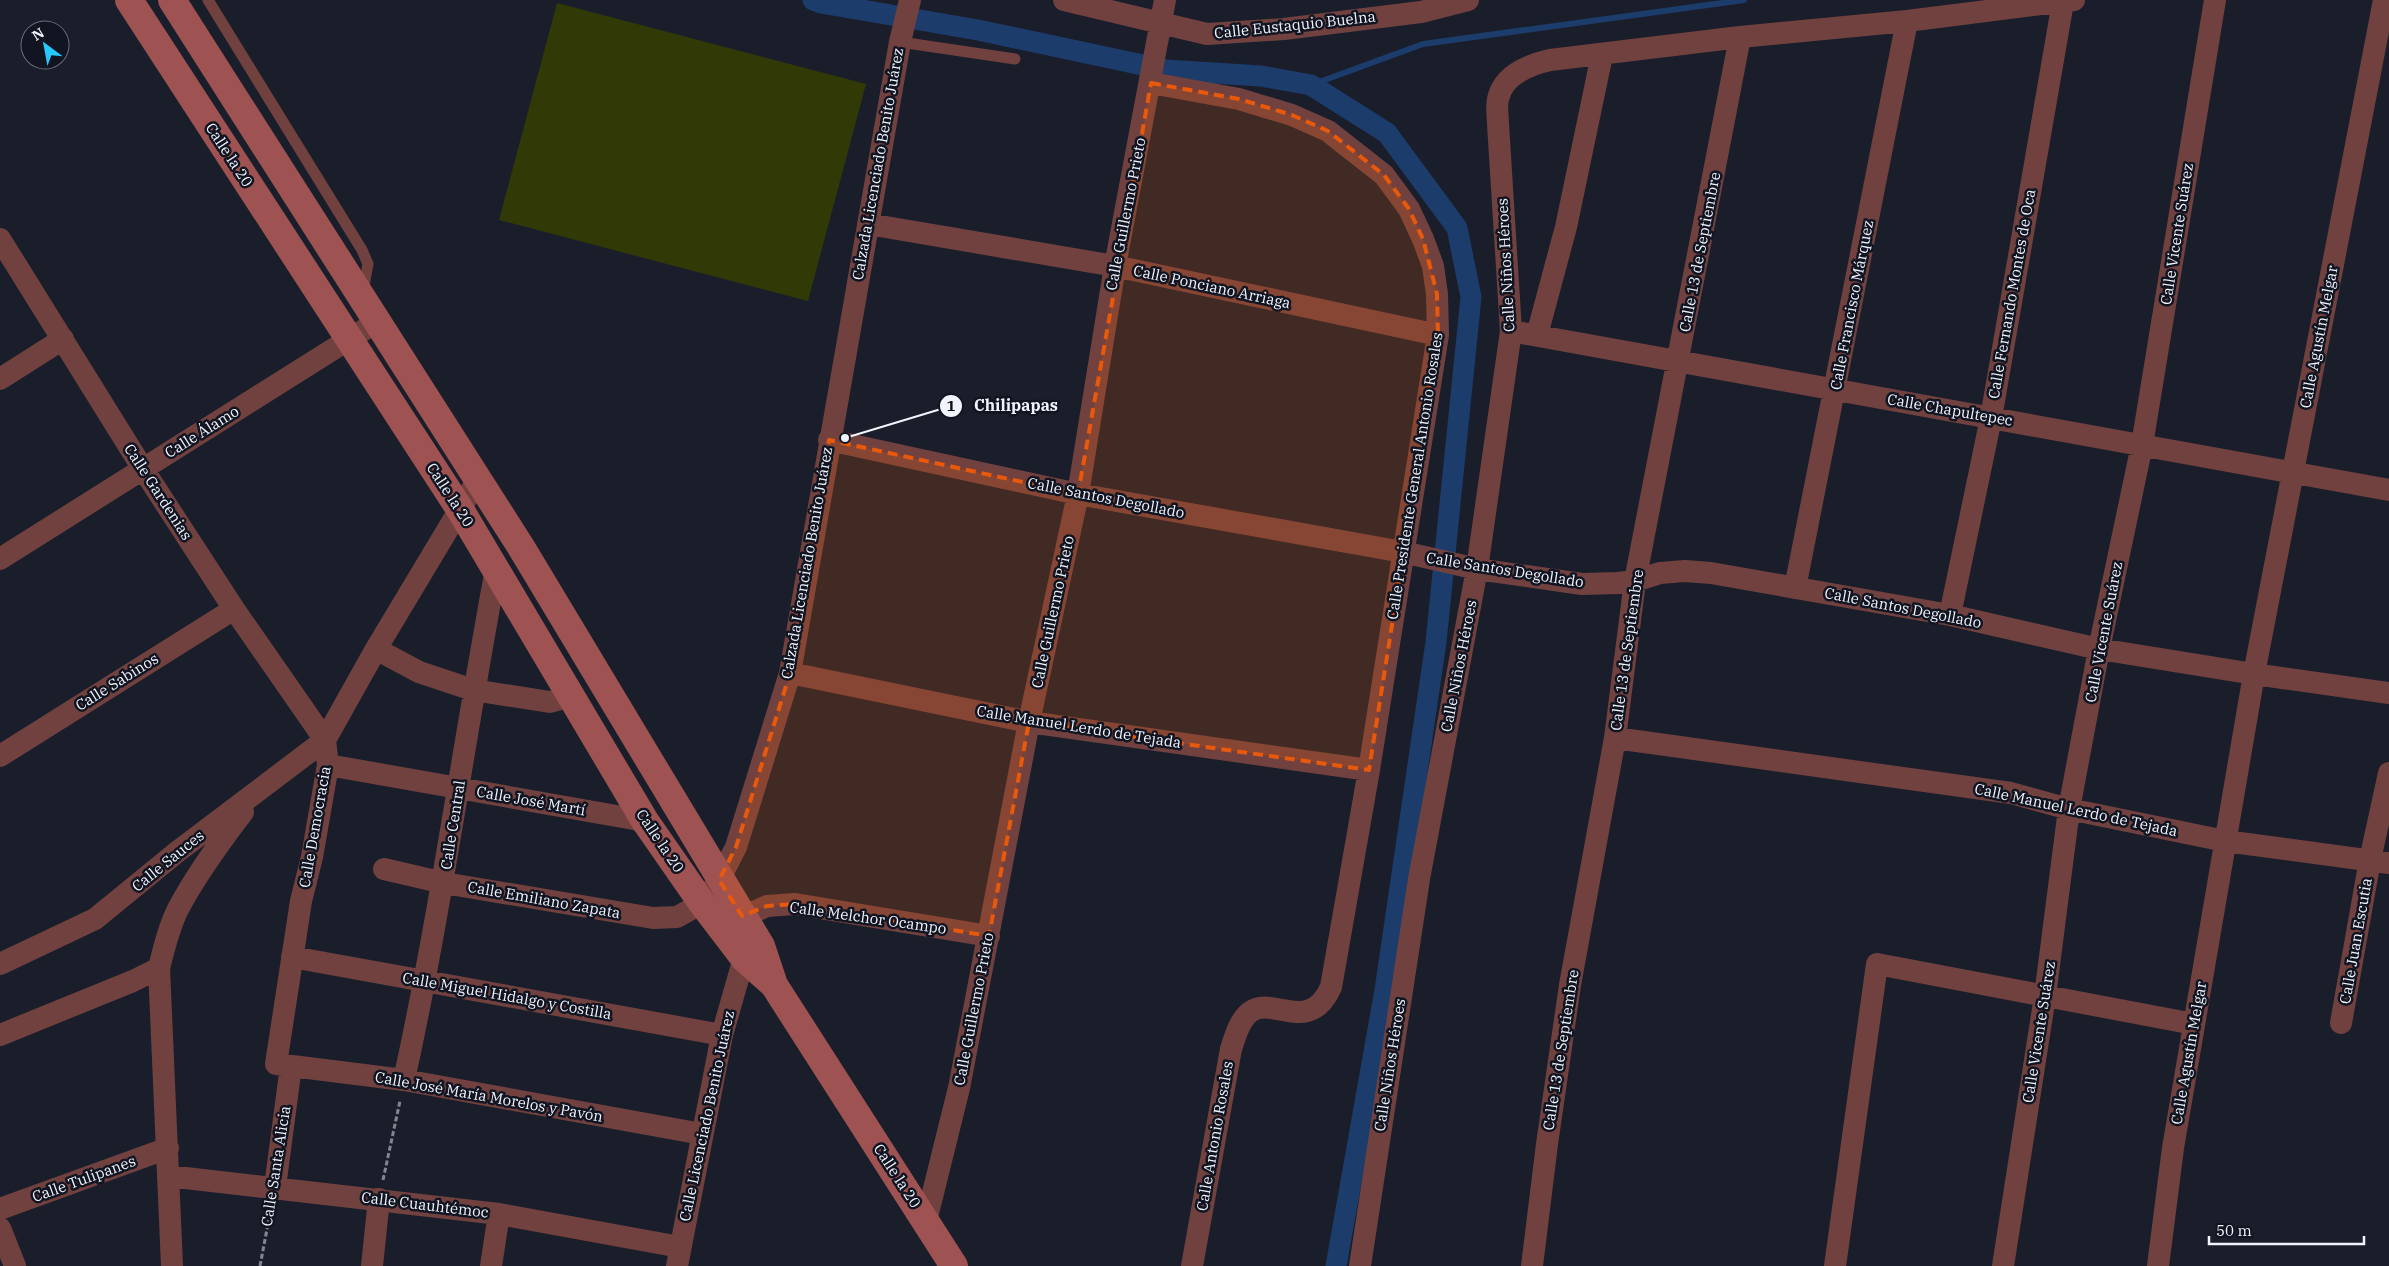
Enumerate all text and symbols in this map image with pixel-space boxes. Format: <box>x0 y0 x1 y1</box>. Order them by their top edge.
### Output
street label: Calle Eustaquio Buelna <box>1213 7 1377 42</box>
north arrow <box>20 20 70 70</box>
text: N <box>29 23 48 45</box>
street label: Calzada Licenciado Benito Juárez <box>848 46 907 282</box>
street label: Calle la 20 <box>202 119 257 190</box>
street label: Calle Guillermo Prieto <box>1101 136 1150 292</box>
street label: Calle Vicente Suárez <box>2156 162 2197 306</box>
street label: Calle 13 de Septiembre <box>1675 170 1724 333</box>
street label: Calle Fernando Montes de Oca <box>1984 188 2039 400</box>
street label: Calle Niños Héroes <box>1493 198 1518 332</box>
street label: Calle Francisco Márquez <box>1826 218 1877 392</box>
street label: Calle Ponciano Arriaga <box>1132 261 1292 312</box>
street label: Calle Agustín Melgar <box>2295 264 2342 410</box>
street label: Calle Presidente General Antonio Rosales <box>1382 331 1447 621</box>
street label: Calle Chapultepec <box>1886 389 2015 430</box>
callout: Chilipapas <box>939 390 1068 421</box>
text: Chilipapas <box>974 395 1058 415</box>
text: 1 <box>946 396 956 415</box>
street label: Calle Álamo <box>161 401 242 462</box>
street label: Calle Gardenias <box>120 440 197 543</box>
street label: Calzada Licenciado Benito Juárez <box>777 445 836 681</box>
street label: Calle la 20 <box>423 459 478 530</box>
street label: Calle Santos Degollado <box>1026 473 1186 522</box>
street label: Calle Guillermo Prieto <box>1027 534 1078 690</box>
street label: Calle Santos Degollado <box>1425 548 1585 591</box>
street label: Calle Vicente Suárez <box>2081 560 2127 704</box>
street label: Calle 13 de Septiembre <box>1606 568 1647 732</box>
street label: Calle Santos Degollado <box>1823 583 1983 632</box>
street label: Calle Niños Héroes <box>1436 598 1481 733</box>
street label: Calle Sabinos <box>72 649 162 715</box>
street label: Calle Manuel Lerdo de Tejada <box>975 701 1183 752</box>
street label: Calle Democracia <box>294 765 335 889</box>
street label: Calle Central <box>436 779 469 871</box>
street label: Calle Manuel Lerdo de Tejada <box>1973 779 2179 840</box>
street label: Calle José Martí <box>475 782 587 819</box>
street label: Calle la 20 <box>632 805 689 876</box>
street label: Calle Sauces <box>128 826 208 896</box>
street label: Calle Juan Escutia <box>2335 876 2376 1005</box>
street label: Calle Emiliano Zapata <box>466 877 622 922</box>
street label: Calle Melchor Ocampo <box>788 897 948 938</box>
street label: Calle Guillermo Prieto <box>949 931 998 1087</box>
street label: Calle Vicente Suárez <box>2018 960 2059 1104</box>
street label: Calle Miguel Hidalgo y Costilla <box>401 968 613 1023</box>
street label: Calle 13 de Septiembre <box>1538 968 1583 1132</box>
street label: Calle Agustín Melgar <box>2167 980 2211 1126</box>
street label: Calle Niños Héroes <box>1370 997 1409 1133</box>
street label: Calle Licenciado Benito Juárez <box>675 1009 738 1223</box>
street label: Calle Antonio Rosales <box>1192 1059 1237 1212</box>
street label: Calle José María Morelos y Pavón <box>374 1067 605 1126</box>
street label: Calle Santa Alicia <box>257 1104 294 1228</box>
street label: Calle la 20 <box>870 1140 925 1211</box>
street label: Calle Tulipanes <box>29 1151 138 1206</box>
street label: Calle Cuauhtémoc <box>360 1187 490 1222</box>
scale bar <box>2209 1214 2364 1246</box>
text: 50 m <box>2216 1221 2252 1240</box>

